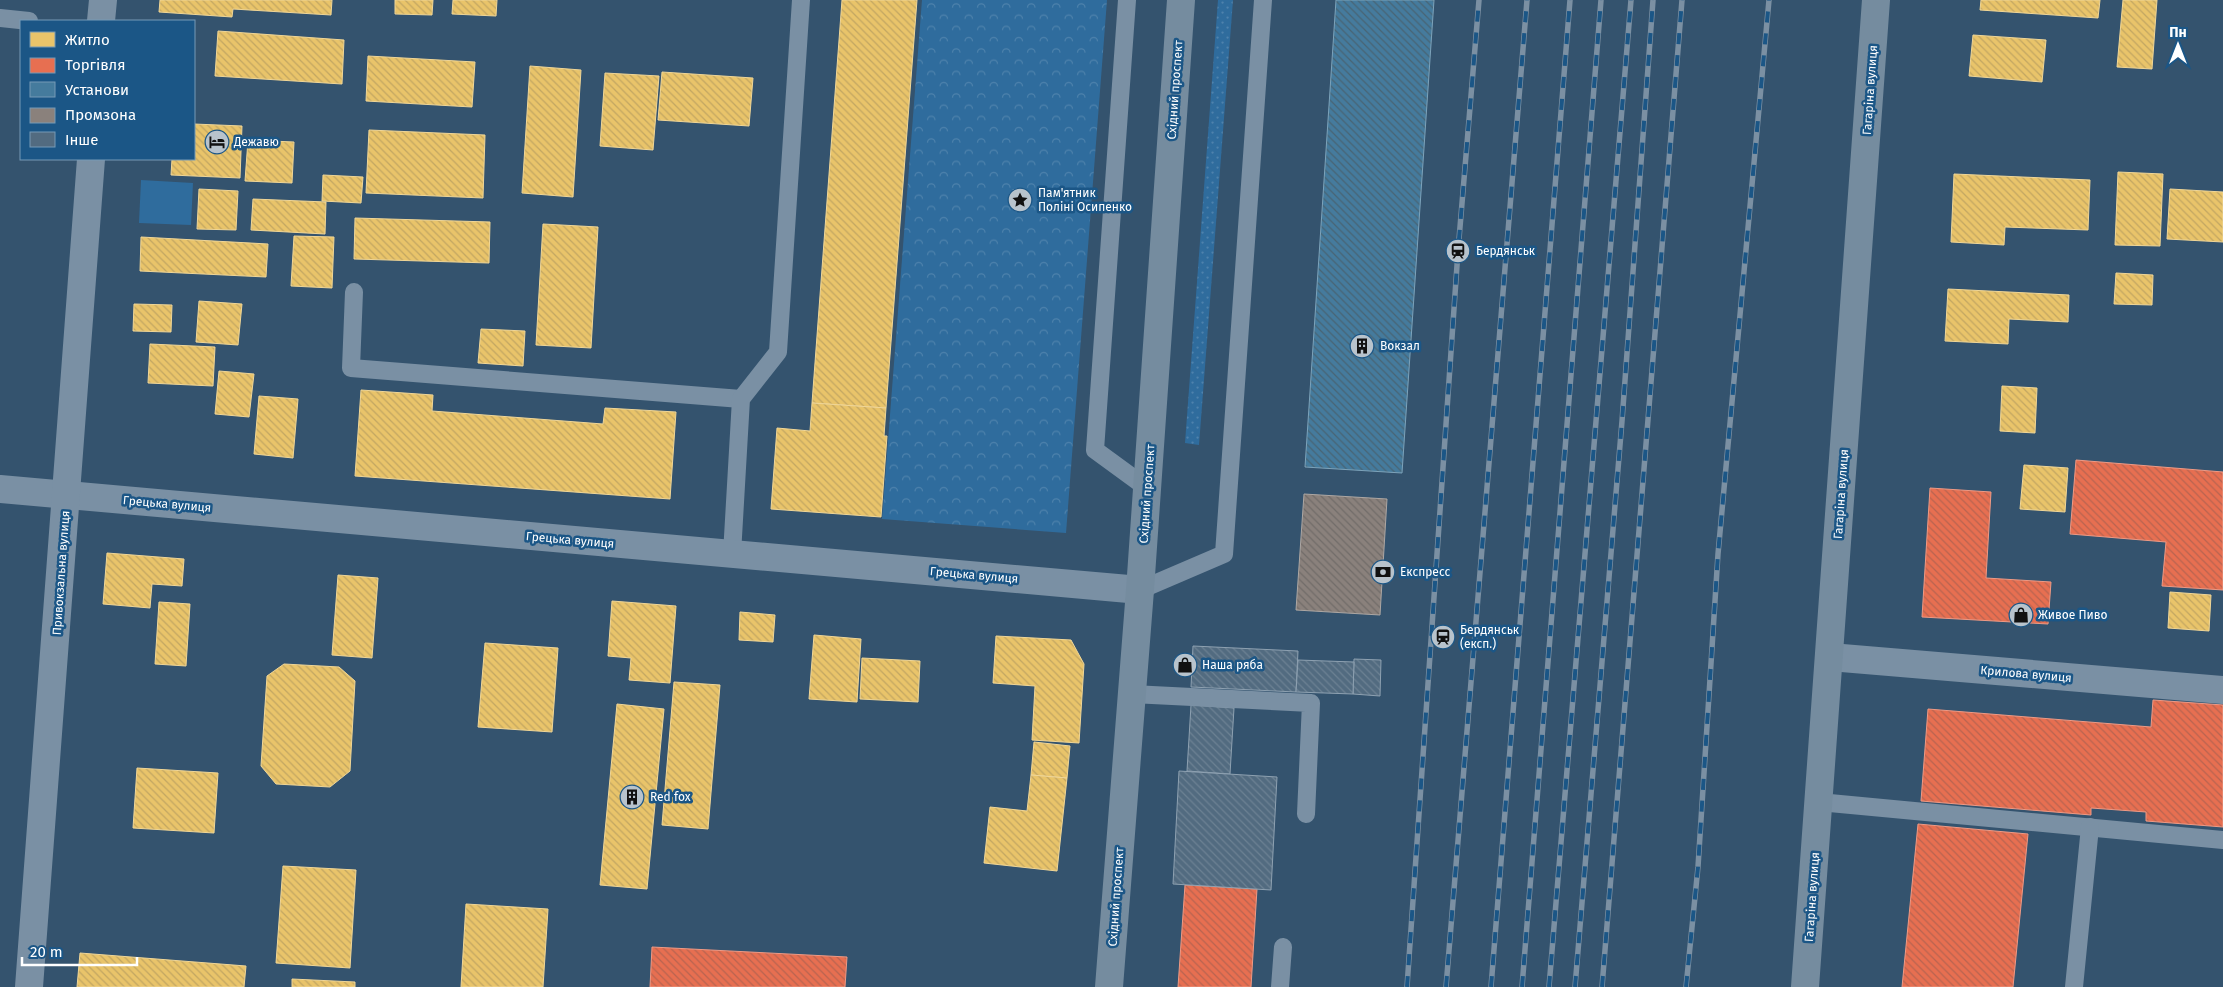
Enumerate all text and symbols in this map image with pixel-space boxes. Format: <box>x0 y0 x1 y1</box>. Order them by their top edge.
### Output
legend <box>20 20 195 160</box>
north arrow <box>2153 20 2203 70</box>
text: Пн <box>2169 24 2187 41</box>
text: Житло <box>65 31 110 49</box>
street label: Східний проспект <box>1165 39 1185 140</box>
street label: Гагаріна вулиця <box>1860 45 1880 135</box>
text: Торгівля <box>65 56 125 74</box>
text: Установи <box>65 81 129 99</box>
text: Промзона <box>65 106 136 124</box>
hotel icon: Дежавю <box>204 129 230 155</box>
text: Інше <box>65 131 98 149</box>
place label: Дежавю <box>233 135 279 149</box>
place label: Пам'ятник Поліні Осипенко <box>1038 186 1132 214</box>
place icon: Пам'ятник Поліні Осипенко <box>1007 187 1033 213</box>
station icon: Бердянськ <box>1445 238 1471 264</box>
place label: Бердянськ <box>1476 244 1536 258</box>
building icon: Вокзал <box>1349 333 1375 359</box>
place label: Вокзал <box>1380 339 1420 353</box>
street label: Східний проспект <box>1137 443 1157 544</box>
street label: Гагаріна вулиця <box>1831 449 1851 539</box>
street label: Грецька вулиця <box>122 493 212 515</box>
street label: Привокзальна вулиця <box>50 510 72 636</box>
street label: Грецька вулиця <box>525 529 615 551</box>
bank icon: Експресс <box>1370 559 1396 585</box>
street label: Грецька вулиця <box>929 564 1019 586</box>
place label: Експресс <box>1400 565 1450 579</box>
shop icon: Живое Пиво <box>2008 602 2034 628</box>
place label: Живое Пиво <box>2038 608 2108 622</box>
place label: Бердянськ (експ.) <box>1460 623 1520 651</box>
station icon: Бердянськ (експ.) <box>1430 624 1456 650</box>
shop icon: Наша ряба <box>1172 652 1198 678</box>
place label: Наша ряба <box>1202 658 1263 672</box>
street label: Крилова вулиця <box>1980 663 2072 685</box>
building icon: Red fox <box>619 784 645 810</box>
place label: Red fox <box>650 790 691 804</box>
street label: Східний проспект <box>1106 846 1126 947</box>
street label: Гагаріна вулиця <box>1802 852 1822 942</box>
scale bar <box>22 934 138 966</box>
text: 20 m <box>30 943 63 961</box>

